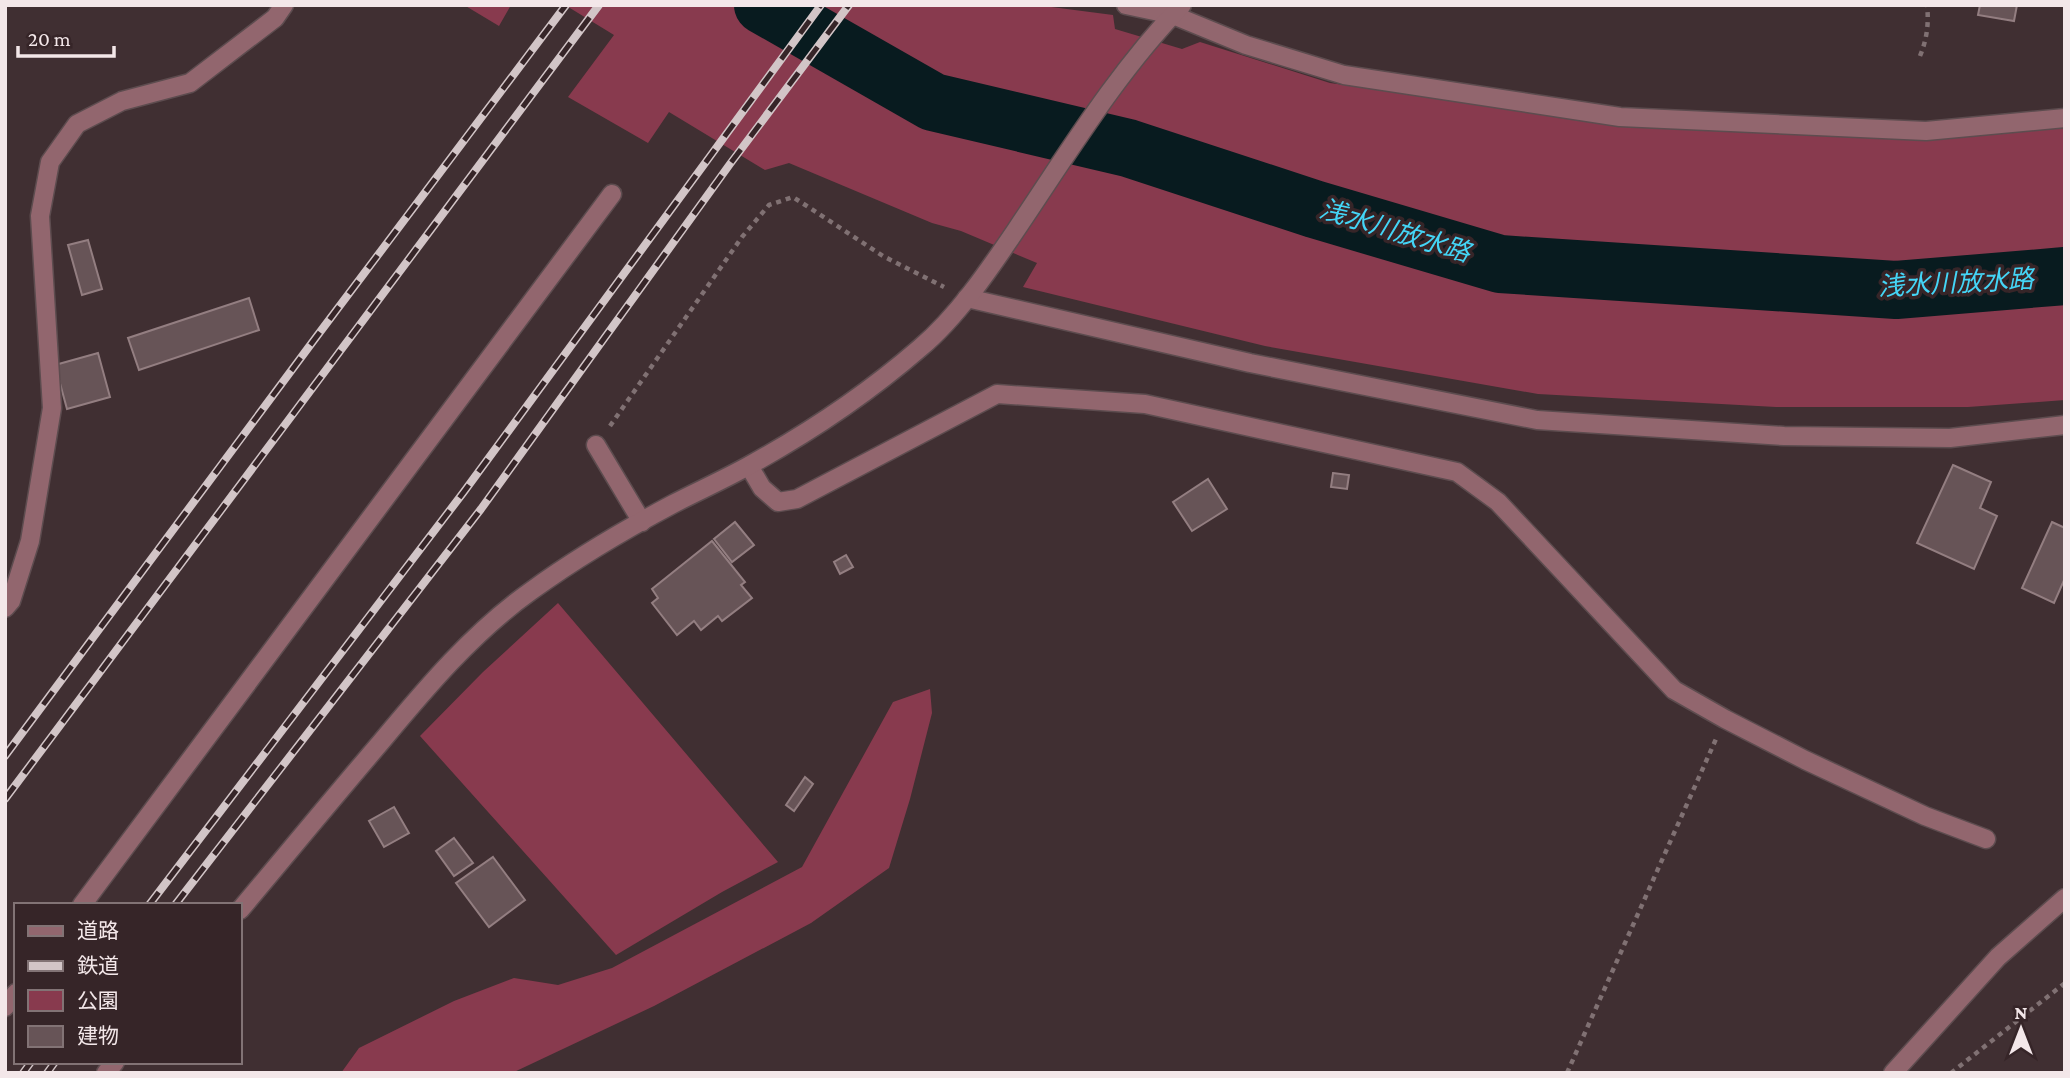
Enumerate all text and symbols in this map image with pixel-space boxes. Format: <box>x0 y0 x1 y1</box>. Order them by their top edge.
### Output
scale bar <box>18 14 114 58</box>
text: 20 m <box>28 27 71 51</box>
water label: 浅水川放水路 <box>1316 194 1476 268</box>
water label: 浅水川放水路 <box>1877 264 2037 302</box>
legend <box>14 903 242 1064</box>
text: 道路 <box>77 919 119 943</box>
text: 鉄道 <box>77 954 119 978</box>
text: 公園 <box>77 989 119 1013</box>
north arrow <box>1986 994 2056 1064</box>
text: N <box>2015 1002 2028 1023</box>
text: 建物 <box>77 1024 119 1048</box>

